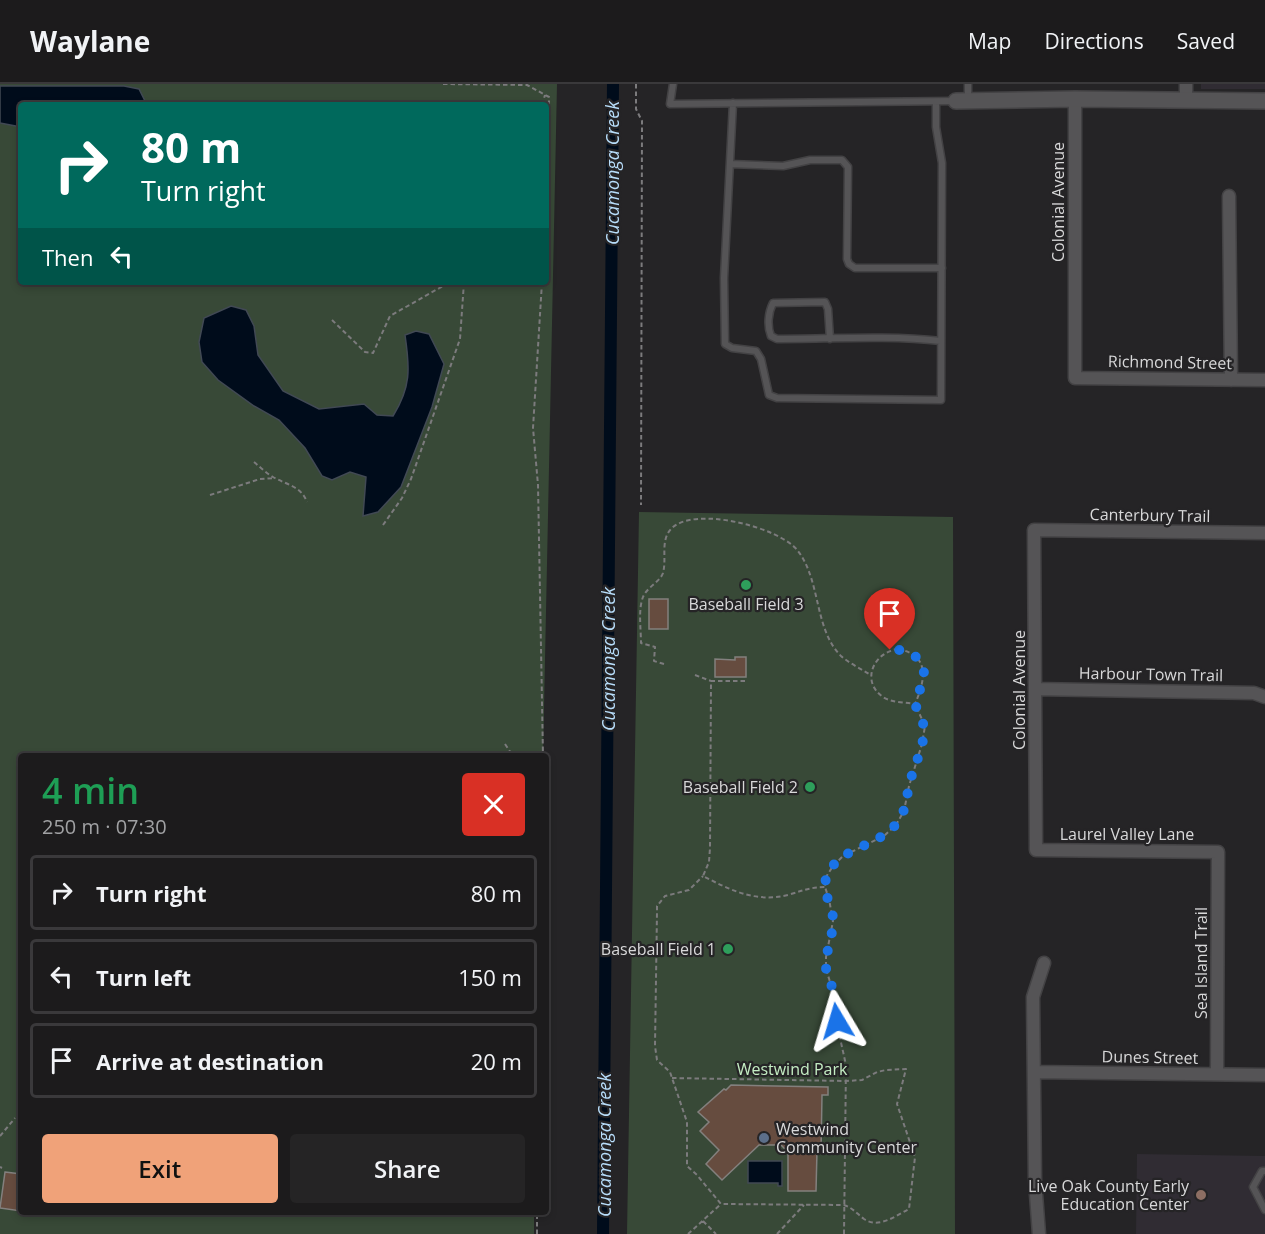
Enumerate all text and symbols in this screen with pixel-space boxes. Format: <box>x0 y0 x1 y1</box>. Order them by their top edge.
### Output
text: Waylane <box>30 22 150 60</box>
text: Map <box>968 27 1011 55</box>
text: Directions <box>1044 27 1144 55</box>
text: Saved <box>1177 27 1235 55</box>
water label: Cucamonga Creek <box>600 100 624 245</box>
text: 80 m <box>141 118 241 175</box>
icon: right <box>42 126 120 204</box>
street label: Colonial Avenue <box>1047 142 1069 262</box>
text: Turn right <box>141 172 266 209</box>
icon: left <box>105 240 138 273</box>
text: Then <box>42 242 93 272</box>
street label: Richmond Street <box>1108 350 1233 374</box>
street label: Canterbury Trail <box>1089 503 1211 527</box>
marker: Baseball Field 3 <box>739 578 753 592</box>
water label: Cucamonga Creek <box>596 586 620 731</box>
pin <box>864 588 915 650</box>
place label: Baseball Field 3 <box>688 593 804 615</box>
icon: arrive <box>873 597 906 630</box>
street label: Colonial Avenue <box>1008 630 1030 750</box>
street label: Harbour Town Trail <box>1079 662 1223 686</box>
text: 4 min <box>42 766 139 815</box>
button: close <box>462 773 525 836</box>
place label: Baseball Field 2 <box>683 776 798 798</box>
marker: Baseball Field 2 <box>803 780 817 794</box>
text: 250 m · 07:30 <box>42 813 167 840</box>
street label: Laurel Valley Lane <box>1060 823 1194 845</box>
icon: right <box>45 876 78 909</box>
text: Turn right <box>96 878 207 908</box>
text: 80 m <box>471 878 522 908</box>
street label: Sea Island Trail <box>1190 907 1212 1019</box>
place label: Baseball Field 1 <box>601 938 716 960</box>
marker: Baseball Field 1 <box>721 942 735 956</box>
icon: left <box>45 960 78 993</box>
text: Turn left <box>96 962 191 992</box>
text: 150 m <box>458 962 522 992</box>
position arrow <box>805 989 869 1053</box>
icon: arrive <box>45 1044 78 1077</box>
street label: Dunes Street <box>1101 1045 1199 1069</box>
text: Arrive at destination <box>96 1046 324 1076</box>
text: 20 m <box>471 1046 522 1076</box>
park label: Westwind Park <box>737 1058 848 1080</box>
water label: Cucamonga Creek <box>592 1072 616 1217</box>
place label: Westwind Community Center <box>776 1118 917 1158</box>
marker: Westwind Community Center <box>757 1131 771 1145</box>
button: Exit <box>42 1134 278 1203</box>
button: Share <box>290 1134 525 1203</box>
place label: Live Oak County Early Education Center <box>1028 1175 1190 1215</box>
marker: Live Oak County Early Education Center <box>1194 1188 1208 1202</box>

